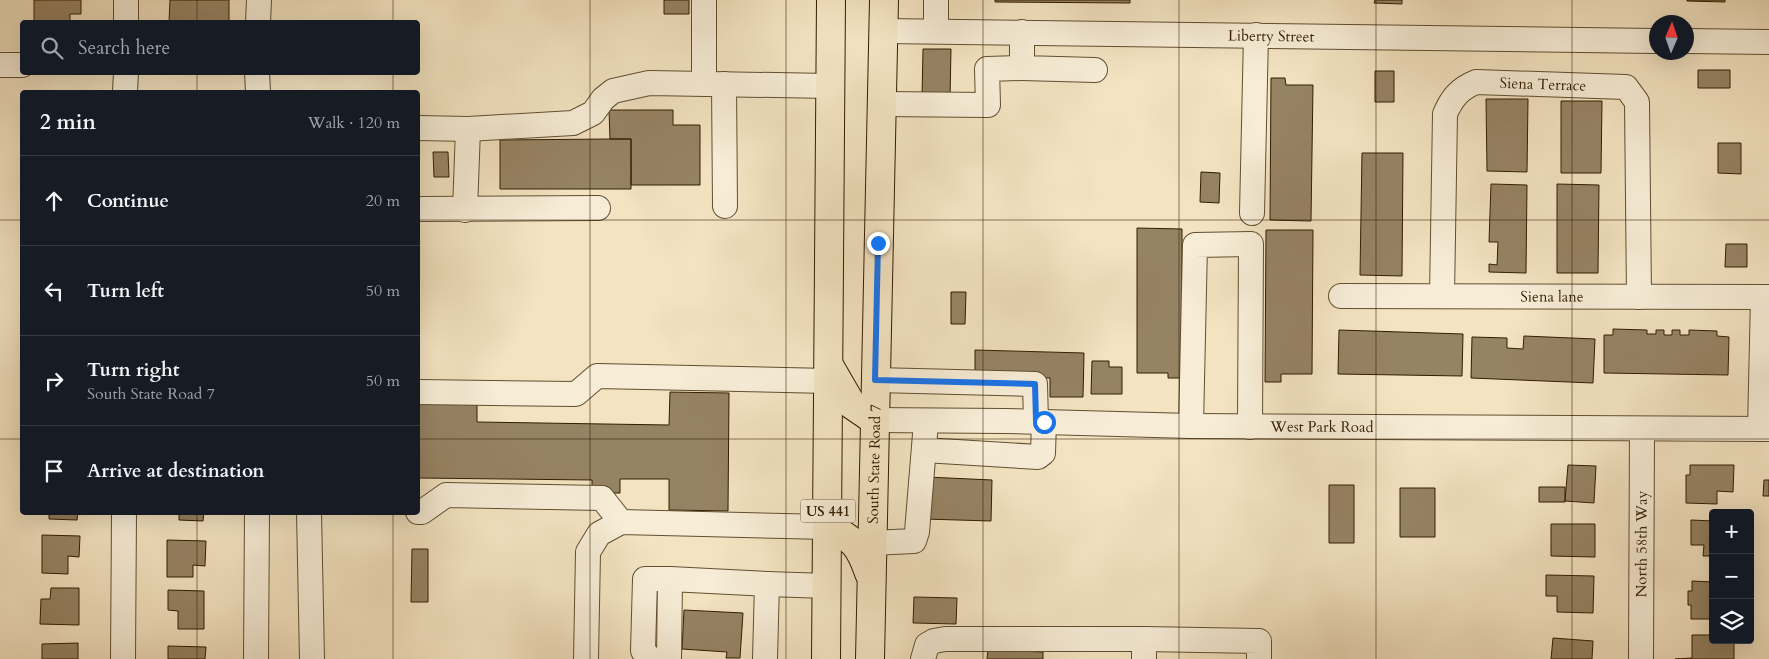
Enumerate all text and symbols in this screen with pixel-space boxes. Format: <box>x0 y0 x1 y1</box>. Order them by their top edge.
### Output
north arrow <box>1649 15 1694 60</box>
search box <box>20 20 420 75</box>
street label: Liberty Street <box>1228 25 1315 47</box>
icon: search <box>38 34 66 62</box>
text: Search here <box>78 35 170 61</box>
street label: Siena Terrace <box>1499 73 1587 96</box>
text: 2 min <box>40 108 96 137</box>
text: Walk · 120 m <box>308 112 400 134</box>
icon: ahead <box>40 187 68 215</box>
text: Continue <box>87 188 169 214</box>
text: 20 m <box>366 190 400 212</box>
route end <box>867 232 890 255</box>
icon: left <box>40 277 68 305</box>
text: Turn left <box>87 278 164 304</box>
text: 50 m <box>366 280 400 302</box>
street label: Siena lane <box>1520 286 1584 307</box>
text: Turn right <box>87 357 179 383</box>
icon: right <box>40 367 68 395</box>
text: 50 m <box>366 370 400 392</box>
text: South State Road 7 <box>87 383 215 405</box>
street label: South State Road 7 <box>863 404 885 524</box>
route start <box>1033 411 1056 434</box>
street label: West Park Road <box>1269 416 1374 437</box>
icon: arrive <box>40 457 68 485</box>
text: Arrive at destination <box>87 458 264 484</box>
street label: North 58th Way <box>1631 490 1652 597</box>
road number: US 441 <box>800 500 856 522</box>
map controls <box>1709 509 1754 644</box>
button: + <box>1709 509 1754 554</box>
button: − <box>1709 554 1754 599</box>
button: layers <box>1709 599 1754 644</box>

